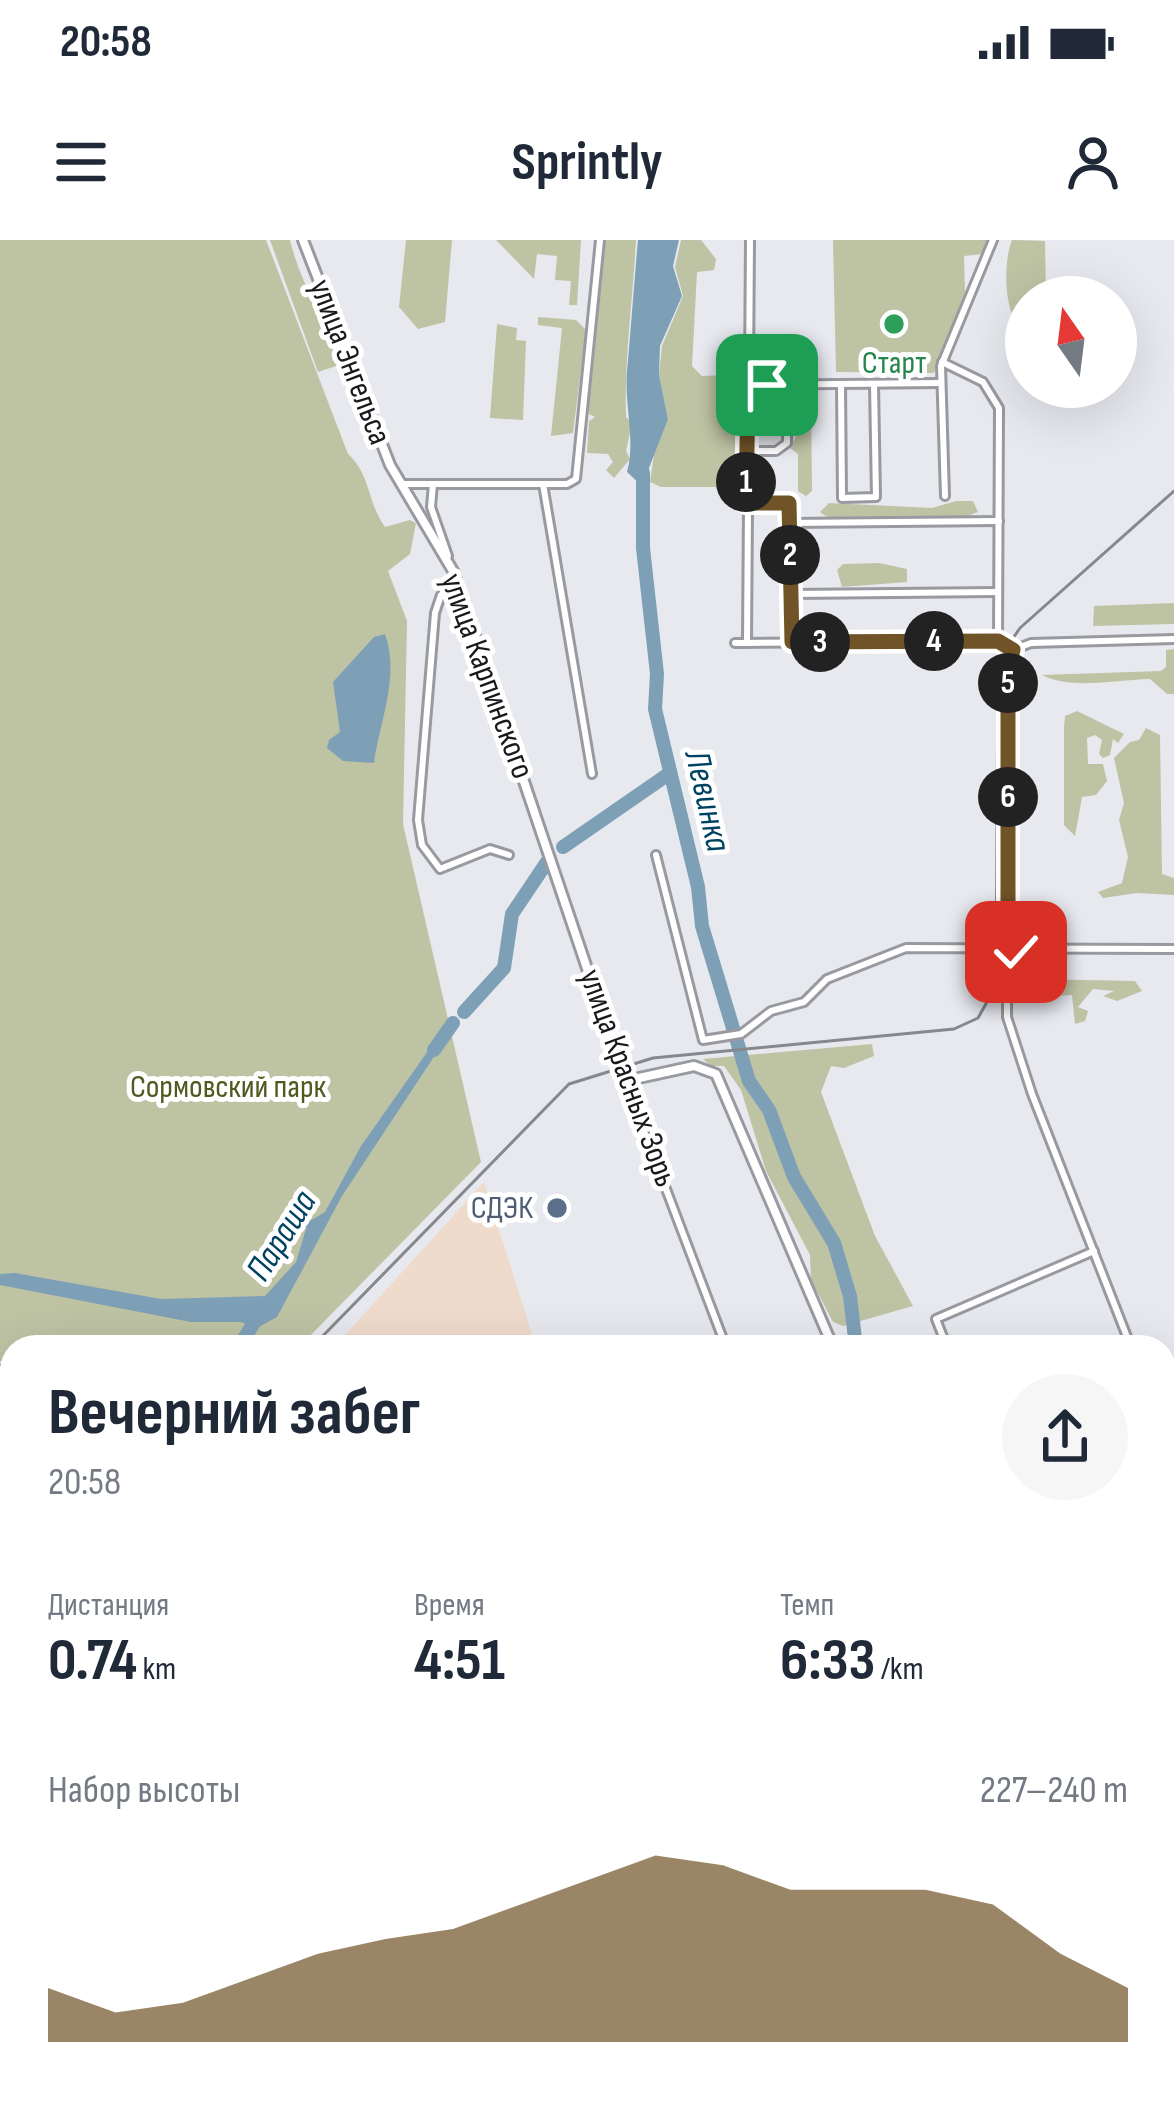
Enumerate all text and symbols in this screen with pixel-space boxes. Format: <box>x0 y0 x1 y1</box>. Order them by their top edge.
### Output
text: 20:58 <box>60 15 152 70</box>
icon: menu <box>48 129 114 195</box>
icon: person <box>1060 129 1126 195</box>
text: Sprintly <box>511 130 663 195</box>
street label: улица Энгельса <box>300 274 400 450</box>
north arrow <box>1005 276 1137 408</box>
map controls <box>1005 276 1137 408</box>
marker: Старт <box>881 311 907 337</box>
pin <box>716 334 818 436</box>
place label: Старт <box>862 343 926 383</box>
icon: arrive <box>734 352 800 418</box>
pin: 1 <box>716 452 776 512</box>
text: 1 <box>740 462 752 502</box>
pin: 2 <box>760 525 820 585</box>
text: 2 <box>783 535 797 575</box>
street label: улица Карпинского <box>431 568 543 784</box>
pin: 4 <box>904 611 964 671</box>
pin: 3 <box>790 612 850 672</box>
text: 4 <box>926 621 942 661</box>
text: 3 <box>813 622 827 662</box>
pin: 5 <box>978 653 1038 713</box>
text: 5 <box>1001 663 1015 703</box>
water label: Левинка <box>674 745 740 856</box>
pin: 6 <box>978 767 1038 827</box>
text: 6 <box>1000 777 1016 817</box>
pin <box>965 901 1067 1003</box>
icon: check <box>983 919 1049 985</box>
street label: улица Красных Зорь <box>570 964 686 1192</box>
park label: Сормовский парк <box>130 1067 327 1107</box>
water label: Параша <box>238 1182 327 1289</box>
place label: СДЭК <box>471 1188 533 1228</box>
marker: СДЭК <box>544 1195 570 1221</box>
text: Вечерний забег <box>48 1374 420 1453</box>
button: share <box>1002 1374 1128 1500</box>
text: 20:58 <box>48 1459 121 1506</box>
text: Дистанция <box>48 1585 169 1625</box>
text: Время <box>414 1585 485 1625</box>
text: Темп <box>780 1585 834 1625</box>
text: 0.74 <box>48 1625 137 1697</box>
text: 4:51 <box>414 1625 505 1697</box>
text: 6:33 <box>780 1625 875 1697</box>
text: km <box>137 1649 176 1689</box>
text: /km <box>875 1649 924 1689</box>
text: Набор высоты <box>48 1767 240 1814</box>
text: 227–240 m <box>980 1767 1128 1814</box>

